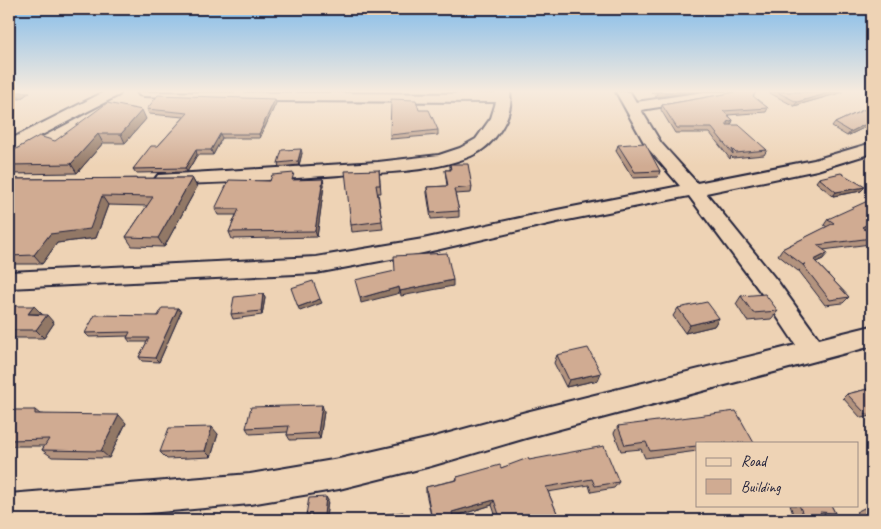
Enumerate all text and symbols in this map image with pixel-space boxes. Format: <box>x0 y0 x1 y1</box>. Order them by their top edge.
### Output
legend <box>696 442 858 506</box>
text: Road <box>741 452 768 471</box>
text: Building <box>741 478 781 497</box>

